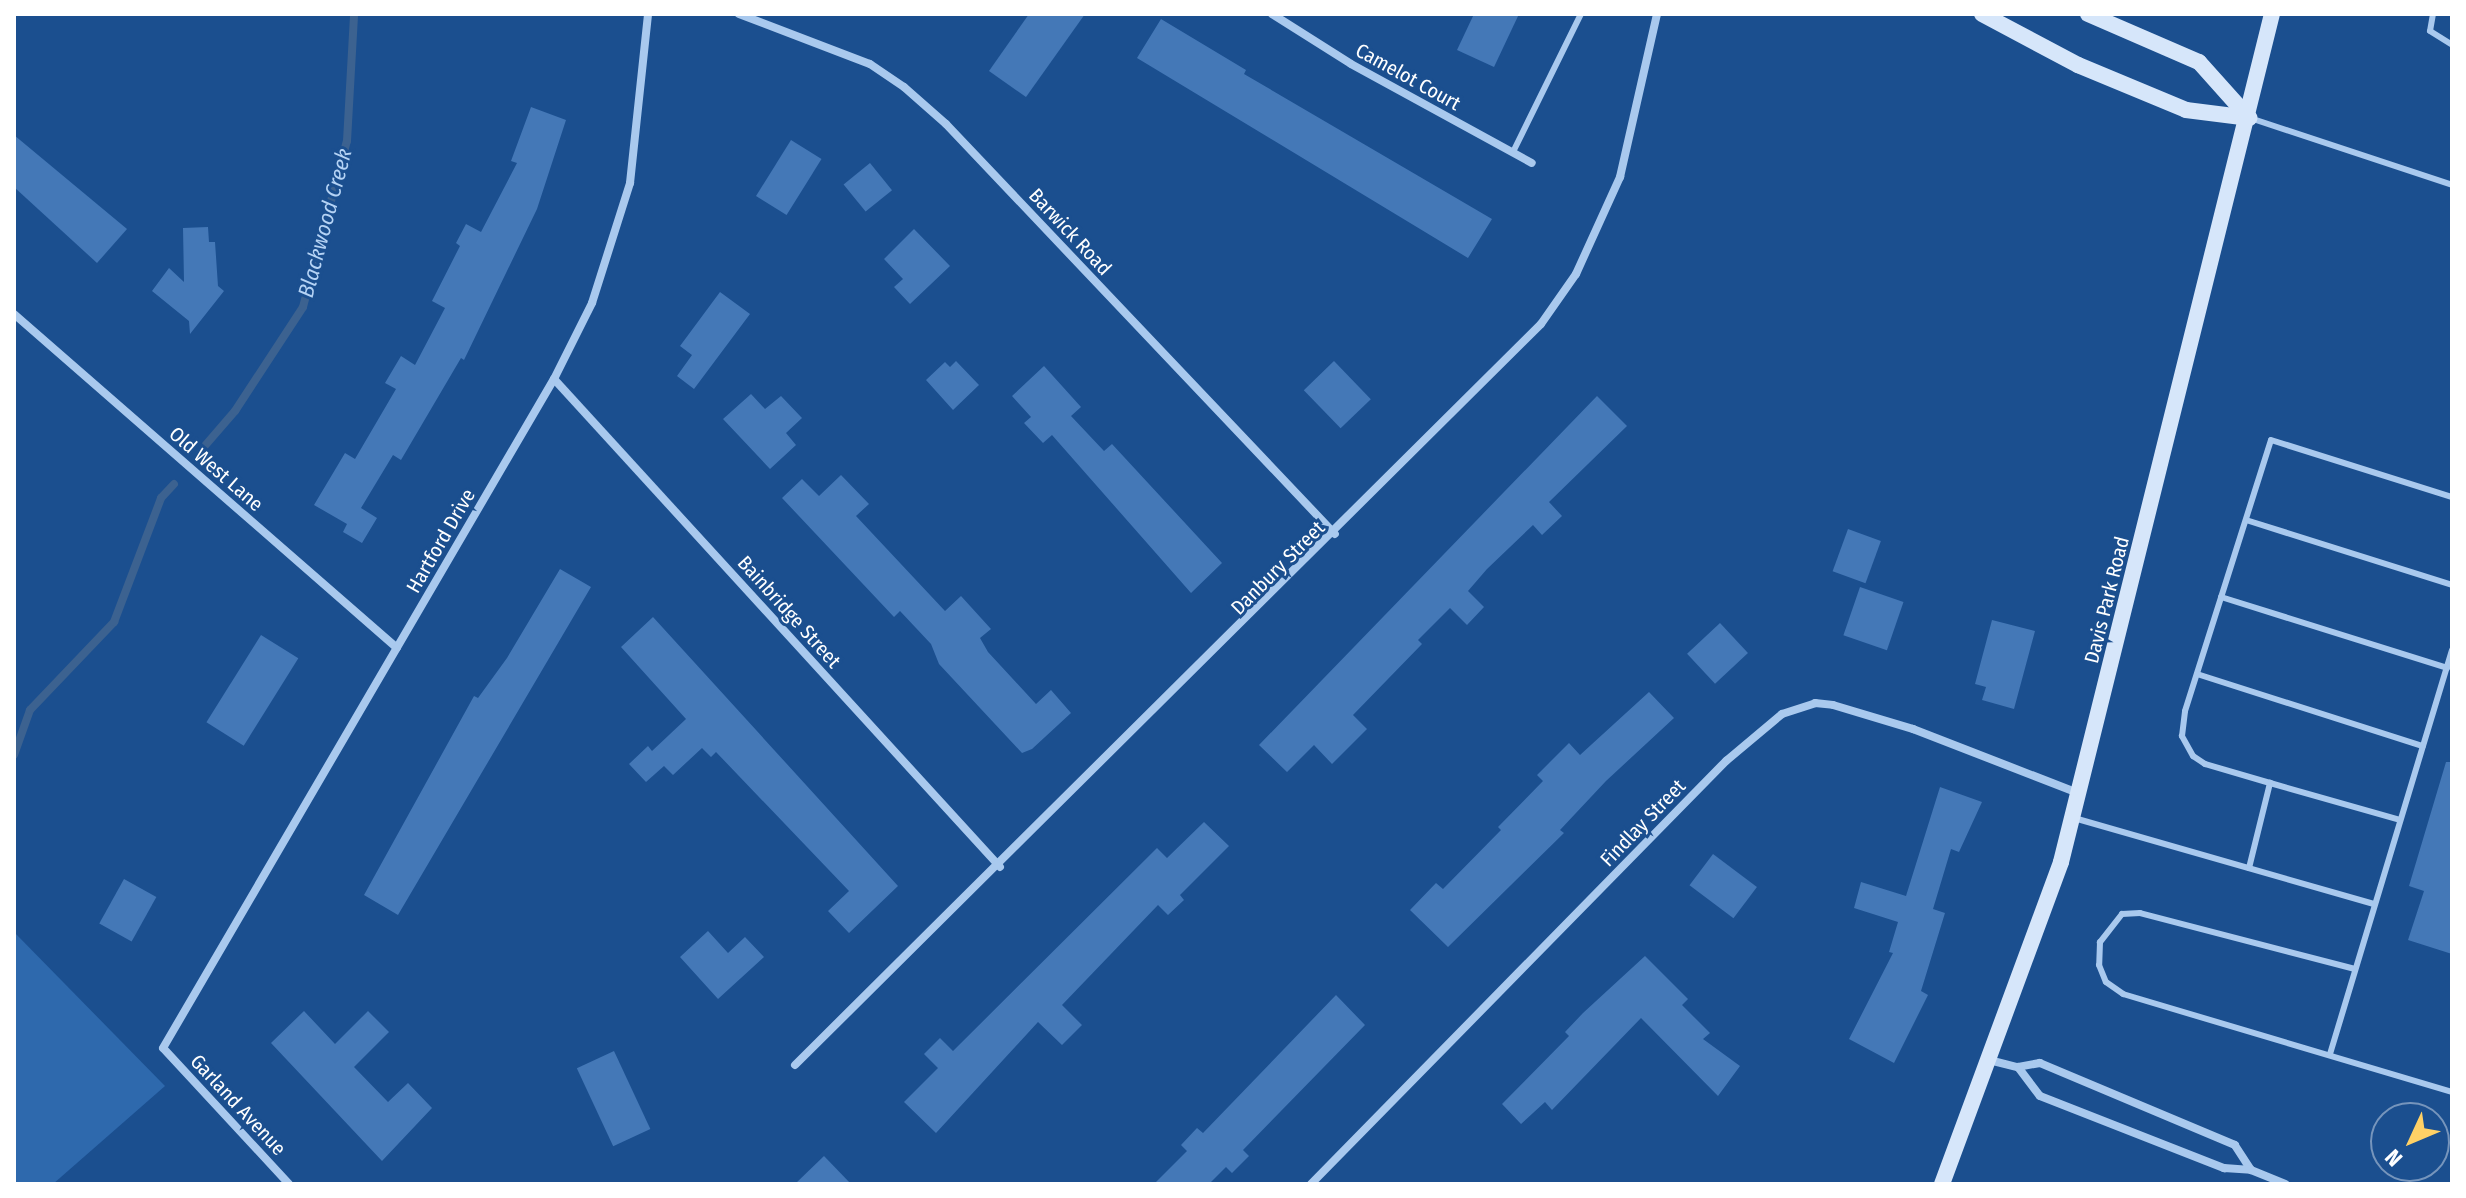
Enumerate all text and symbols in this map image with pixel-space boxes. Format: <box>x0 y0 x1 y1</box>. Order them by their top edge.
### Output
street label: Camelot Court <box>1351 38 1465 116</box>
water label: Blackwood Creek <box>292 146 358 300</box>
street label: Barwick Road <box>1024 184 1116 280</box>
street label: Old West Lane <box>164 422 268 516</box>
street label: Hartford Drive <box>402 485 480 597</box>
street label: Danbury Street <box>1226 516 1330 620</box>
street label: Davis Park Road <box>2080 534 2134 666</box>
street label: Bainbridge Street <box>732 551 846 673</box>
street label: Findlay Street <box>1596 774 1690 872</box>
street label: Garland Avenue <box>185 1050 291 1160</box>
north arrow <box>2370 1102 2450 1182</box>
text: N <box>2380 1144 2408 1172</box>

